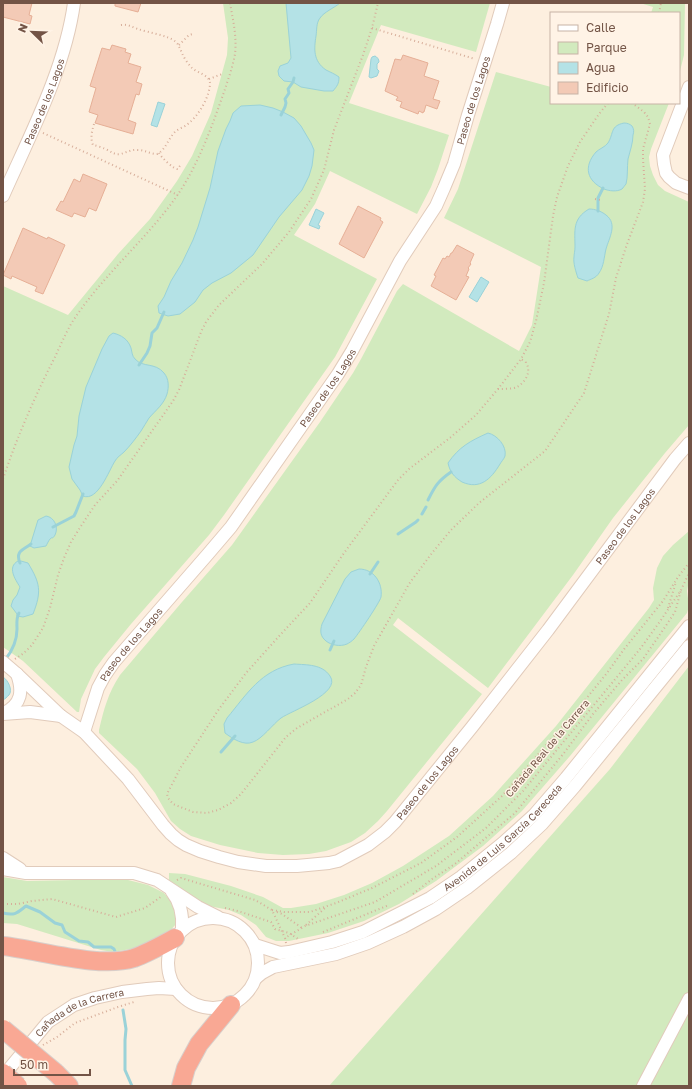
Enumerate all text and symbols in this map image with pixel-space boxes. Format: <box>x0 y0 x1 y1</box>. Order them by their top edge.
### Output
north arrow <box>12 12 52 52</box>
legend <box>550 12 680 104</box>
text: Calle <box>586 20 616 35</box>
text: N <box>15 22 30 34</box>
text: Parque <box>586 40 627 55</box>
street label: Paseo de los Lagos <box>454 54 492 146</box>
street label: Paseo de los Lagos <box>21 57 67 147</box>
text: Agua <box>586 60 615 75</box>
text: Edificio <box>586 80 628 95</box>
street label: Paseo de los Lagos <box>297 346 358 429</box>
street label: Paseo de los Lagos <box>593 486 657 567</box>
street label: Paseo de los Lagos <box>97 605 165 683</box>
street label: Cañada Real de la Carrera <box>503 697 591 799</box>
street label: Paseo de los Lagos <box>393 743 461 822</box>
street label: Avenida de Luis García Cereceda <box>441 781 564 893</box>
street label: Cañada de la Carrera <box>32 986 125 1039</box>
scale bar <box>14 1051 90 1077</box>
text: 50 m <box>20 1057 48 1072</box>

